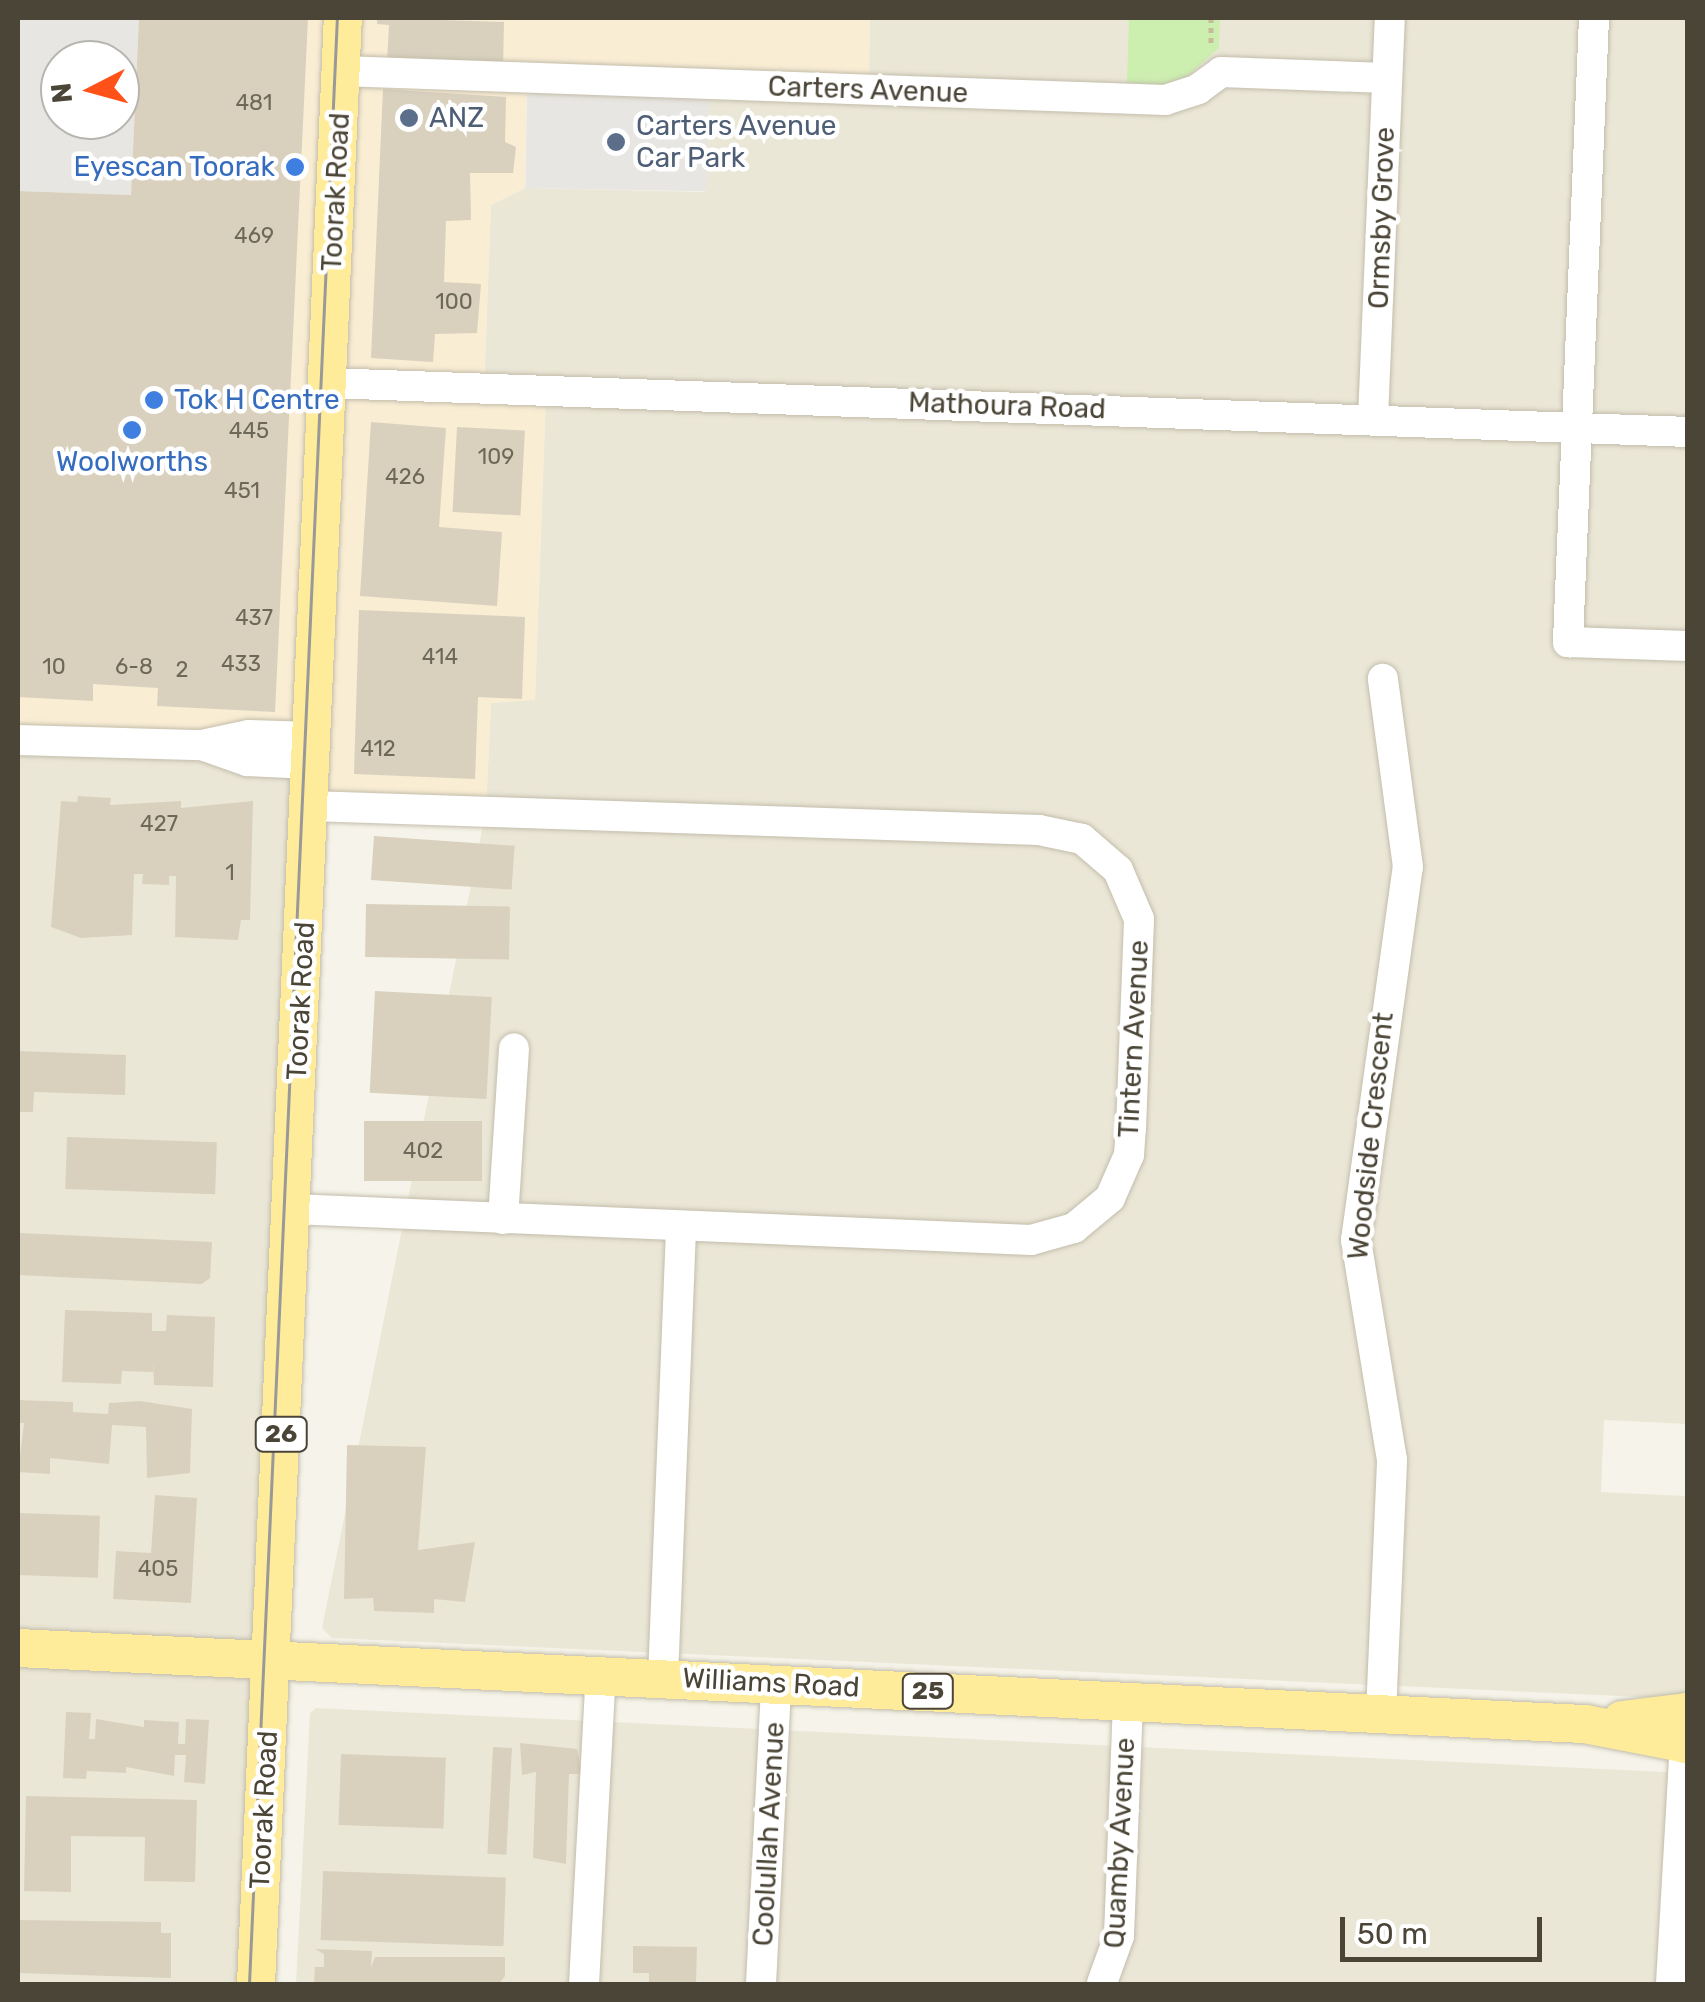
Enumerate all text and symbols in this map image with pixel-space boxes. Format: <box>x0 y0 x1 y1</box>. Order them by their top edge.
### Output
north arrow <box>40 40 140 140</box>
street label: Carters Avenue <box>767 70 969 110</box>
text: N <box>44 81 79 105</box>
house number: 481 <box>235 90 273 116</box>
place label: ANZ <box>429 101 484 135</box>
marker: ANZ <box>398 107 420 129</box>
place label: Carters Avenue Car Park <box>636 109 837 175</box>
street label: Toorak Road <box>315 112 357 272</box>
street label: Ormsby Grove <box>1362 126 1402 310</box>
marker: Carters Avenue Car Park <box>605 131 627 153</box>
place label: Eyescan Toorak <box>73 150 275 184</box>
marker: Eyescan Toorak <box>284 156 306 178</box>
house number: 469 <box>234 223 274 249</box>
house number: 100 <box>435 289 473 315</box>
place label: Tok H Centre <box>174 383 340 417</box>
street label: Mathoura Road <box>908 386 1106 426</box>
marker: Tok H Centre <box>143 389 165 411</box>
house number: 445 <box>229 418 269 444</box>
marker: Woolworths <box>121 419 143 441</box>
house number: 109 <box>478 444 514 470</box>
place label: Woolworths <box>56 445 208 479</box>
house number: 426 <box>385 464 425 490</box>
house number: 451 <box>224 478 260 504</box>
house number: 437 <box>235 605 273 631</box>
house number: 414 <box>422 644 458 670</box>
house number: 433 <box>221 651 261 677</box>
house number: 10 <box>42 654 66 680</box>
house number: 6-8 <box>115 654 153 680</box>
house number: 2 <box>176 657 188 683</box>
house number: 412 <box>360 736 396 762</box>
house number: 427 <box>140 811 178 837</box>
house number: 1 <box>225 860 235 886</box>
street label: Toorak Road <box>280 921 322 1081</box>
street label: Tintern Avenue <box>1112 939 1156 1139</box>
street label: Woodside Crescent <box>1341 1011 1401 1261</box>
house number: 402 <box>403 1138 443 1164</box>
road number: 26 <box>254 1414 308 1454</box>
house number: 405 <box>138 1556 178 1582</box>
street label: Williams Road <box>682 1662 860 1704</box>
road number: 25 <box>900 1671 956 1711</box>
street label: Coolullah Avenue <box>746 1721 792 1947</box>
street label: Toorak Road <box>243 1730 285 1890</box>
street label: Quamby Avenue <box>1098 1736 1142 1950</box>
scale bar <box>1345 1897 1548 1959</box>
text: 50 m <box>1357 1916 1428 1952</box>

